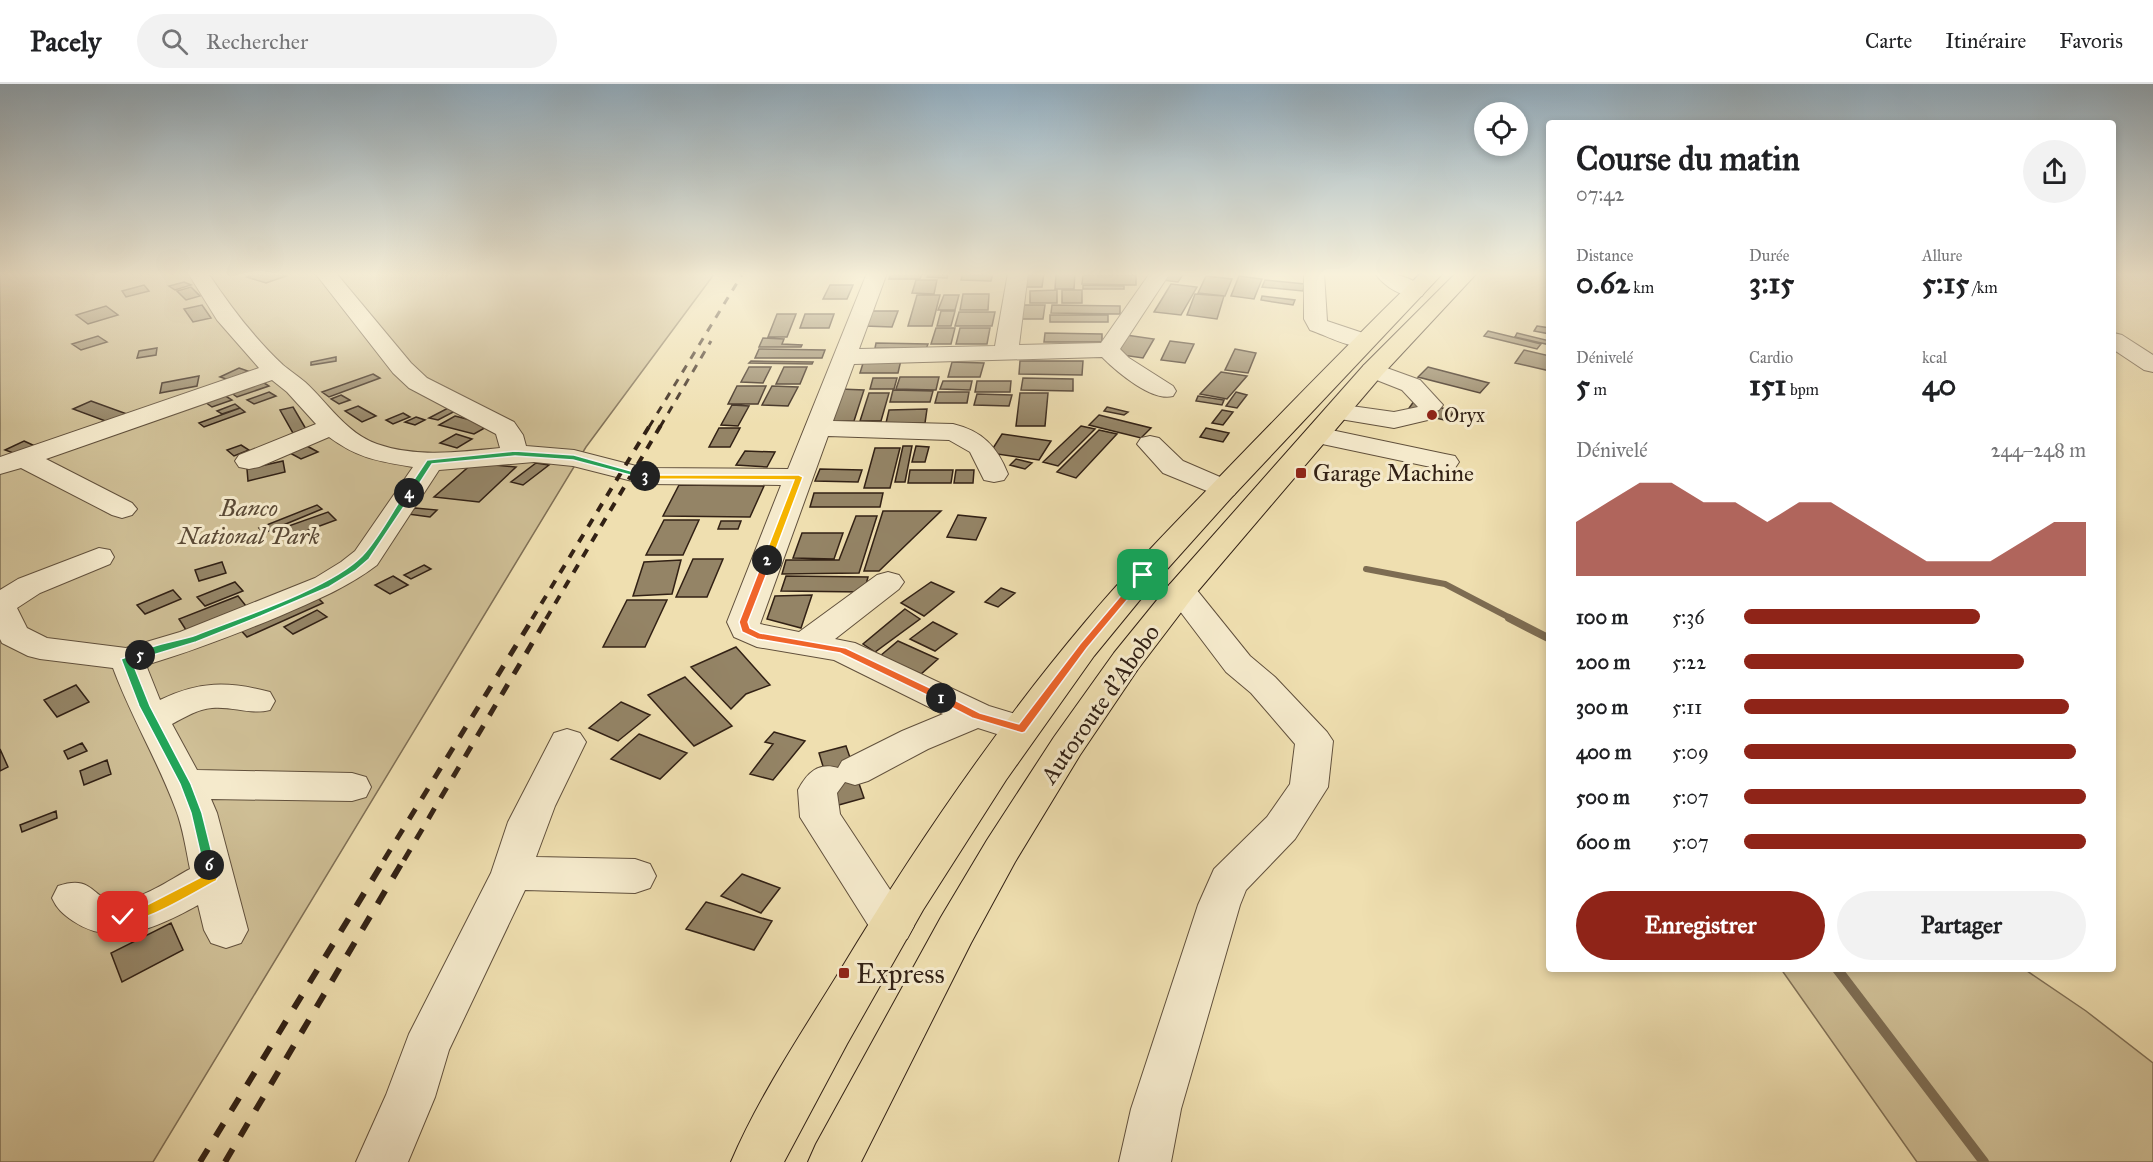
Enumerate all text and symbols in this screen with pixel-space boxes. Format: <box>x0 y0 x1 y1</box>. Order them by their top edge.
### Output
search box <box>137 14 557 68</box>
text: Pacely <box>30 24 101 59</box>
icon: search <box>158 25 191 58</box>
text: Rechercher <box>206 28 308 55</box>
text: Carte <box>1865 28 1912 54</box>
text: Itinéraire <box>1945 28 2026 54</box>
text: Favoris <box>2059 28 2123 54</box>
map controls <box>1474 102 1528 156</box>
button: locate <box>1474 102 1528 156</box>
text: Course du matin <box>1576 139 1800 179</box>
button: share <box>2023 140 2086 203</box>
text: 07:42 <box>1576 182 1624 206</box>
text: Distance <box>1576 246 1633 265</box>
text: Durée <box>1749 246 1789 265</box>
text: Allure <box>1922 246 1962 265</box>
text: 0.62 <box>1576 265 1630 301</box>
text: 3:15 <box>1749 265 1794 301</box>
text: 5:15 <box>1922 265 1969 301</box>
text: km <box>1630 278 1654 297</box>
text: /km <box>1969 278 1998 297</box>
text: Dénivelé <box>1576 348 1633 367</box>
text: Cardio <box>1749 348 1793 367</box>
text: kcal <box>1922 348 1947 367</box>
text: 5 <box>1576 367 1590 403</box>
text: 151 <box>1749 367 1786 403</box>
text: 40 <box>1922 367 1956 403</box>
text: m <box>1590 380 1607 399</box>
text: bpm <box>1786 380 1819 399</box>
place label: Oryx <box>1444 403 1485 427</box>
marker: Oryx <box>1425 408 1439 422</box>
text: Dénivelé <box>1576 438 1648 462</box>
text: 244–248 m <box>1991 438 2086 462</box>
place label: Garage Machine <box>1313 458 1474 488</box>
pin: 3 <box>630 461 660 491</box>
text: 3 <box>642 466 648 485</box>
marker: Garage Machine <box>1294 466 1308 480</box>
pin: 4 <box>394 478 424 508</box>
text: 4 <box>405 483 413 502</box>
park label: Banco National Park <box>176 493 320 551</box>
pin: 2 <box>752 545 782 575</box>
pin <box>1117 549 1168 600</box>
text: 2 <box>763 550 771 569</box>
icon: arrive <box>1126 558 1159 591</box>
text: 100 m <box>1576 605 1628 629</box>
text: 5:36 <box>1672 605 1705 629</box>
street label: Autoroute d'Abobo <box>1033 618 1166 790</box>
pin: 5 <box>125 640 155 670</box>
text: 5 <box>136 645 144 664</box>
text: 200 m <box>1576 650 1630 674</box>
text: 5:22 <box>1672 650 1706 674</box>
pin: 1 <box>926 683 956 713</box>
text: 1 <box>938 688 944 707</box>
text: 300 m <box>1576 695 1628 719</box>
text: 5:11 <box>1672 695 1702 719</box>
text: 400 m <box>1576 740 1632 764</box>
text: 5:09 <box>1672 740 1709 764</box>
text: 500 m <box>1576 785 1630 809</box>
text: 5:07 <box>1672 785 1709 809</box>
text: 600 m <box>1576 830 1631 854</box>
text: 5:07 <box>1672 830 1709 854</box>
pin: 6 <box>194 850 224 880</box>
text: 6 <box>205 855 213 874</box>
pin <box>97 891 148 942</box>
button: Enregistrer <box>1576 891 1825 960</box>
button: Partager <box>1837 891 2086 960</box>
icon: check <box>106 900 139 933</box>
place label: Express <box>856 956 945 991</box>
marker: Express <box>837 966 851 980</box>

